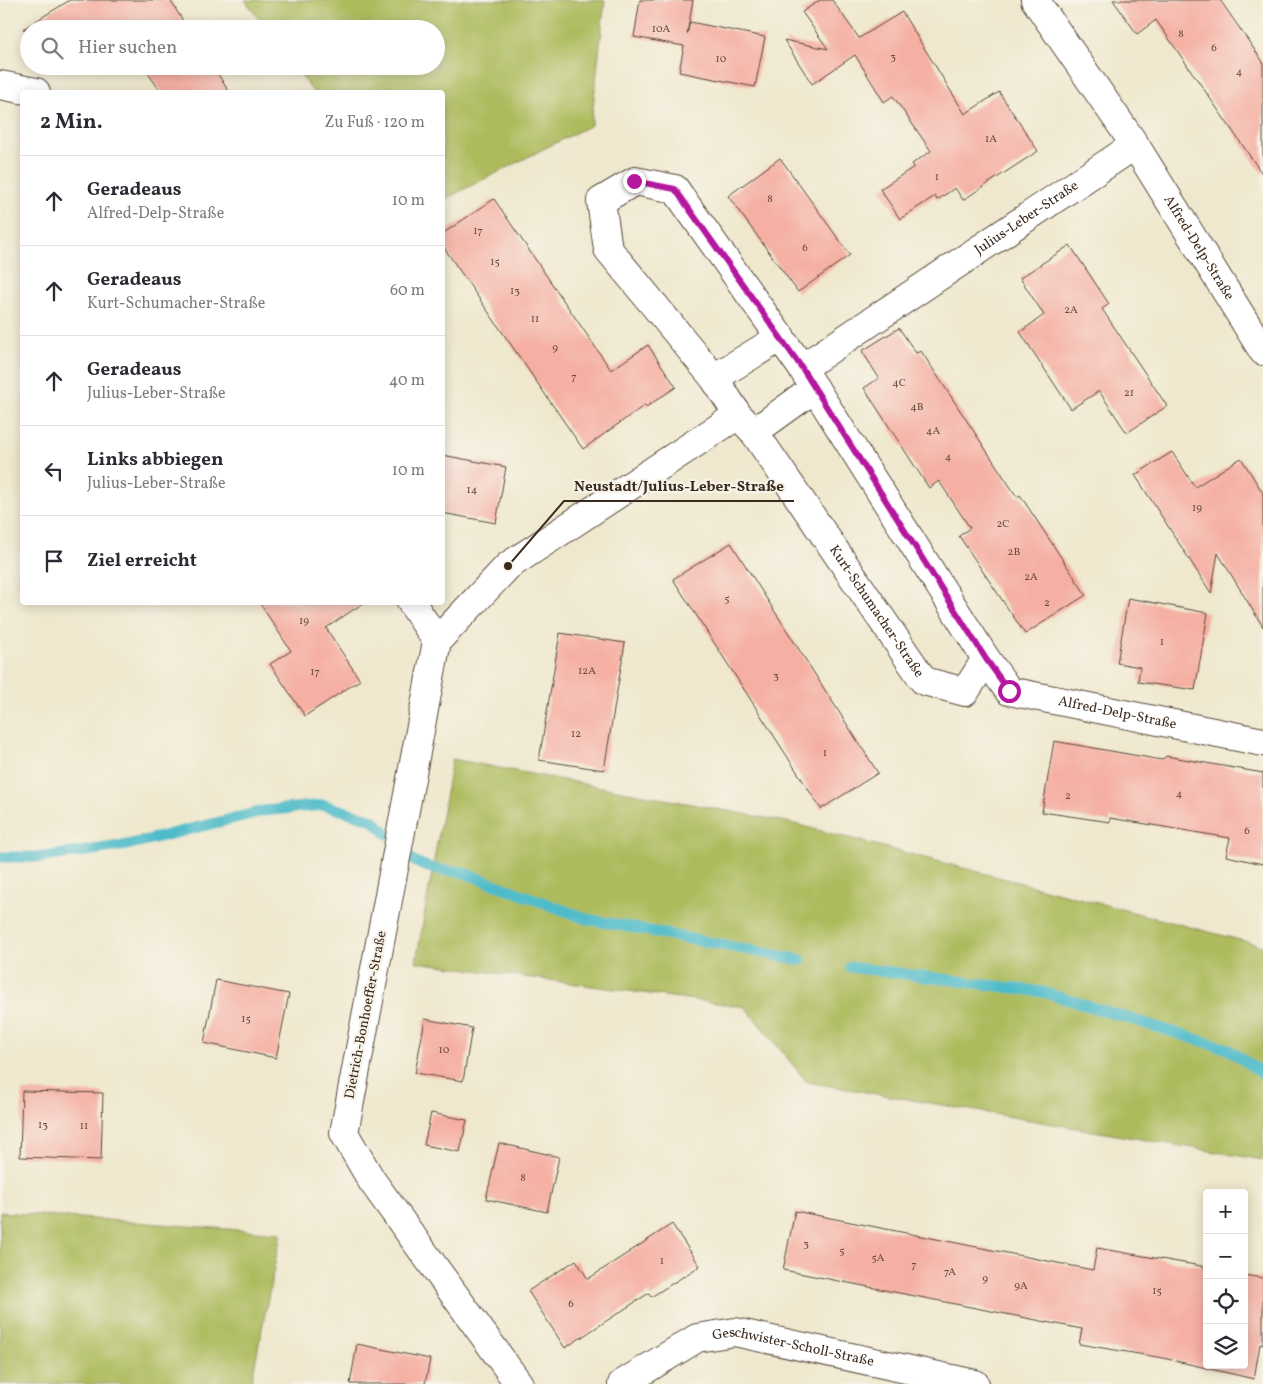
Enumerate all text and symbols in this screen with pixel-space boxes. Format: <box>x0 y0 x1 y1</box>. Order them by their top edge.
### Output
search box <box>20 20 445 75</box>
house number: 10A <box>652 22 671 37</box>
house number: 8 <box>1178 27 1184 42</box>
icon: search <box>38 34 66 62</box>
text: Hier suchen <box>78 35 177 61</box>
house number: 6 <box>1211 41 1217 56</box>
house number: 3 <box>890 50 896 65</box>
house number: 10 <box>716 52 727 67</box>
house number: 4 <box>1236 65 1243 80</box>
text: 2 Min. <box>40 108 103 137</box>
text: Zu Fuß · 120 m <box>324 112 425 134</box>
house number: 1A <box>985 132 997 147</box>
route end <box>623 170 646 193</box>
house number: 1 <box>935 170 939 185</box>
street label: Julius-Leber-Straße <box>971 176 1082 259</box>
text: Geradeaus <box>87 177 182 203</box>
icon: ahead <box>40 187 68 215</box>
text: 10 m <box>392 190 425 212</box>
house number: 8 <box>767 192 773 207</box>
street label: Alfred-Delp-Straße <box>1159 192 1239 304</box>
text: Alfred-Delp-Straße <box>87 203 224 225</box>
house number: 17 <box>473 224 483 239</box>
house number: 6 <box>802 241 808 256</box>
house number: 15 <box>490 255 500 270</box>
text: Geradeaus <box>87 267 182 293</box>
icon: ahead <box>40 277 68 305</box>
text: 60 m <box>390 280 425 302</box>
house number: 13 <box>510 284 520 299</box>
text: Kurt-Schumacher-Straße <box>87 293 265 315</box>
house number: 2A <box>1064 303 1078 318</box>
house number: 11 <box>531 312 539 327</box>
house number: 9 <box>552 341 558 356</box>
text: Geradeaus <box>87 357 182 383</box>
icon: ahead <box>40 367 68 395</box>
text: 40 m <box>389 370 425 392</box>
house number: 7 <box>571 370 577 385</box>
house number: 4C <box>892 376 906 391</box>
text: Julius-Leber-Straße <box>87 383 226 405</box>
house number: 21 <box>1124 386 1134 401</box>
house number: 4B <box>910 400 924 415</box>
house number: 4A <box>926 424 940 439</box>
text: Links abbiegen <box>87 447 224 473</box>
house number: 4 <box>945 450 952 465</box>
icon: left <box>40 457 68 485</box>
text: 10 m <box>392 460 425 482</box>
callout: Neustadt/Julius-Leber-Straße <box>564 471 794 501</box>
text: Julius-Leber-Straße <box>87 473 226 495</box>
text: Neustadt/Julius-Leber-Straße <box>574 477 784 498</box>
house number: 14 <box>467 483 478 498</box>
house number: 19 <box>1192 501 1202 516</box>
house number: 2C <box>996 517 1010 532</box>
street label: Kurt-Schumacher-Straße <box>825 542 929 682</box>
house number: 2B <box>1008 545 1021 560</box>
icon: arrive <box>40 547 68 575</box>
text: Ziel erreicht <box>87 548 197 574</box>
house number: 2A <box>1024 570 1038 585</box>
house number: 5 <box>724 592 730 607</box>
house number: 2 <box>1044 596 1050 611</box>
house number: 19 <box>299 614 309 629</box>
house number: 1 <box>1160 635 1164 650</box>
house number: 12A <box>578 664 596 679</box>
house number: 17 <box>310 665 320 680</box>
house number: 3 <box>773 669 779 684</box>
route start <box>998 680 1021 703</box>
street label: Alfred-Delp-Straße <box>1057 692 1179 734</box>
house number: 12 <box>571 727 581 742</box>
house number: 1 <box>823 746 827 761</box>
house number: 4 <box>1176 787 1183 802</box>
house number: 2 <box>1065 789 1071 804</box>
house number: 6 <box>1244 824 1250 839</box>
street label: Dietrich-Bonhoeffer-Straße <box>340 929 392 1101</box>
house number: 15 <box>241 1012 251 1027</box>
house number: 10 <box>439 1043 450 1058</box>
house number: 13 <box>38 1118 48 1133</box>
house number: 11 <box>80 1119 88 1134</box>
house number: 8 <box>520 1171 526 1186</box>
map controls <box>1203 1189 1248 1369</box>
button: + <box>1203 1189 1248 1234</box>
button: − <box>1203 1234 1248 1279</box>
house number: 3 <box>803 1237 809 1252</box>
house number: 5 <box>839 1244 845 1259</box>
house number: 5A <box>871 1251 885 1266</box>
house number: 1 <box>660 1254 664 1269</box>
house number: 7 <box>911 1258 917 1273</box>
house number: 7A <box>944 1265 956 1280</box>
house number: 9 <box>982 1272 988 1287</box>
house number: 9A <box>1014 1279 1028 1294</box>
button: locate <box>1203 1279 1248 1324</box>
house number: 15 <box>1152 1284 1162 1299</box>
house number: 6 <box>568 1297 574 1312</box>
street label: Geschwister-Scholl-Straße <box>711 1323 876 1371</box>
button: layers <box>1203 1324 1248 1369</box>

